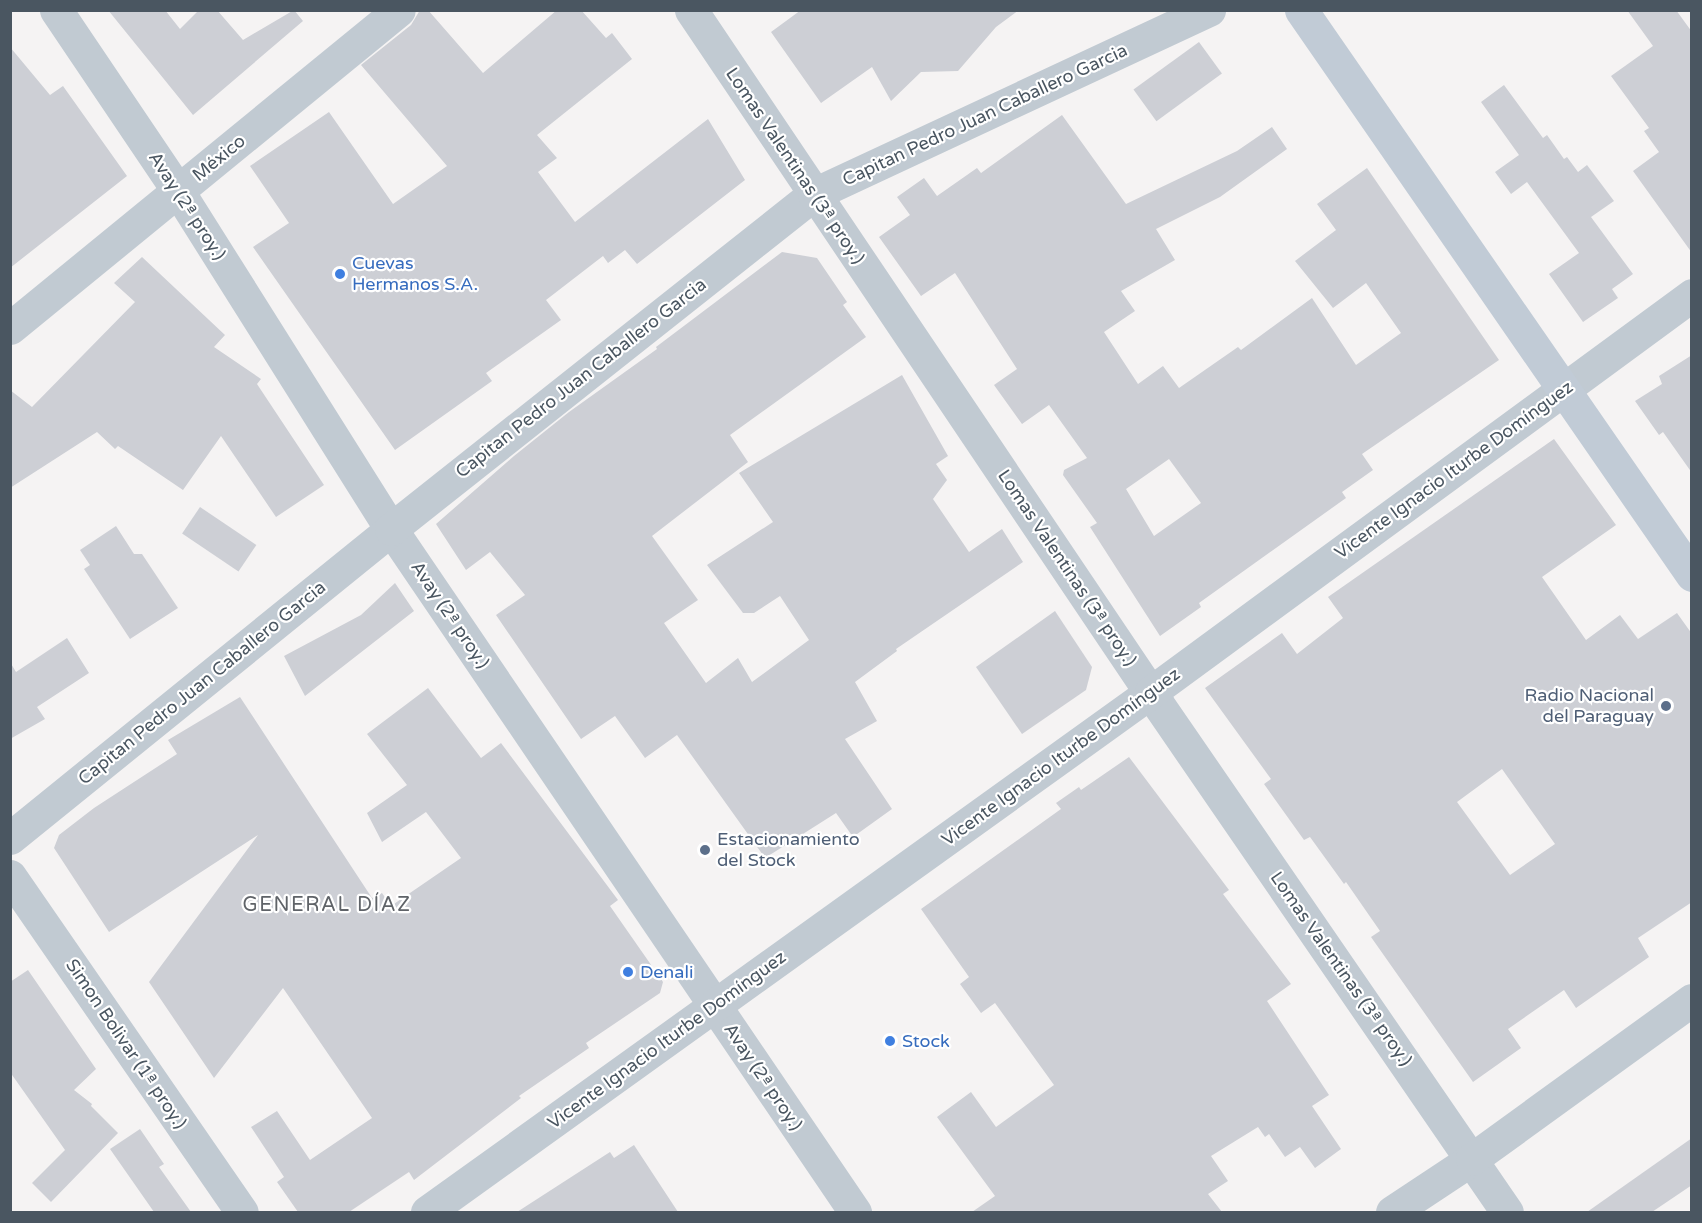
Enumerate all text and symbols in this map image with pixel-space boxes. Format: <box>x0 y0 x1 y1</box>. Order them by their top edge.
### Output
street label: Capitan Pedro Juan Caballero Garcia <box>839 39 1131 191</box>
street label: Lomas Valentinas (3ª proy.) <box>721 64 869 268</box>
street label: México <box>188 130 250 186</box>
street label: Avay (2ª proy.) <box>144 148 230 264</box>
place label: Cuevas Hermanos S.A. <box>352 253 478 296</box>
marker: Cuevas Hermanos S.A. <box>333 267 347 281</box>
street label: Capitan Pedro Juan Caballero Garcia <box>451 273 711 483</box>
street label: Vicente Ignacio Iturbe Domínguez <box>1331 376 1577 564</box>
street label: Lomas Valentinas (3ª proy.) <box>993 466 1141 670</box>
street label: Avay (2ª proy.) <box>406 557 494 673</box>
street label: Capitan Pedro Juan Caballero Garcia <box>74 576 330 790</box>
street label: Vicente Ignacio Iturbe Domínguez <box>938 663 1184 851</box>
place label: Radio Nacional del Paraguay <box>1524 685 1654 728</box>
marker: Radio Nacional del Paraguay <box>1659 699 1673 713</box>
place label: Estacionamiento del Stock <box>717 829 860 872</box>
marker: Estacionamiento del Stock <box>698 843 712 857</box>
street label: Lomas Valentinas (3ª proy.) <box>1265 868 1417 1070</box>
district label: GENERAL DÍAZ <box>243 893 411 917</box>
street label: Vicente Ignacio Iturbe Domínguez <box>544 946 790 1134</box>
street label: Simon Bolivar (1ª proy.) <box>61 955 191 1133</box>
place label: Denali <box>640 961 693 983</box>
marker: Denali <box>621 965 635 979</box>
street label: Avay (2ª proy.) <box>719 1019 807 1135</box>
place label: Stock <box>902 1030 950 1052</box>
marker: Stock <box>883 1034 897 1048</box>

